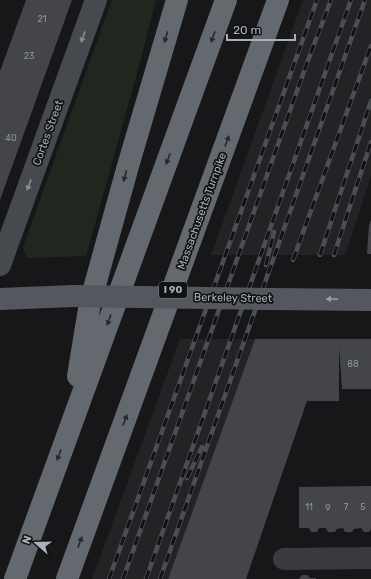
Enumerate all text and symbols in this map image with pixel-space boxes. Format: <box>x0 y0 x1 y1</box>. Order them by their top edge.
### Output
house number: 21 <box>37 14 47 24</box>
scale bar <box>227 16 295 42</box>
text: 20 m <box>233 23 261 37</box>
one-way arrow <box>79 31 85 43</box>
one-way arrow <box>209 31 215 43</box>
one-way arrow <box>163 32 169 44</box>
house number: 23 <box>24 51 34 61</box>
street label: Cortes Street <box>30 98 66 167</box>
house number: 40 <box>5 133 17 143</box>
one-way arrow <box>225 134 231 146</box>
street label: Massachusetts Turnpike <box>175 151 229 271</box>
one-way arrow <box>165 153 171 165</box>
one-way arrow <box>122 169 128 182</box>
one-way arrow <box>26 180 32 192</box>
road number: I 90 <box>159 282 187 298</box>
street label: Berkeley Street <box>194 291 273 305</box>
one-way arrow <box>325 296 338 302</box>
one-way arrow <box>105 315 111 327</box>
house number: 88 <box>347 359 359 369</box>
one-way arrow <box>122 414 128 426</box>
one-way arrow <box>56 450 62 462</box>
house number: 11 <box>305 502 313 512</box>
house number: 7 <box>344 502 349 512</box>
house number: 5 <box>360 502 366 512</box>
house number: 9 <box>325 503 331 513</box>
north arrow <box>16 523 56 563</box>
text: N <box>20 534 35 546</box>
one-way arrow <box>77 536 83 548</box>

